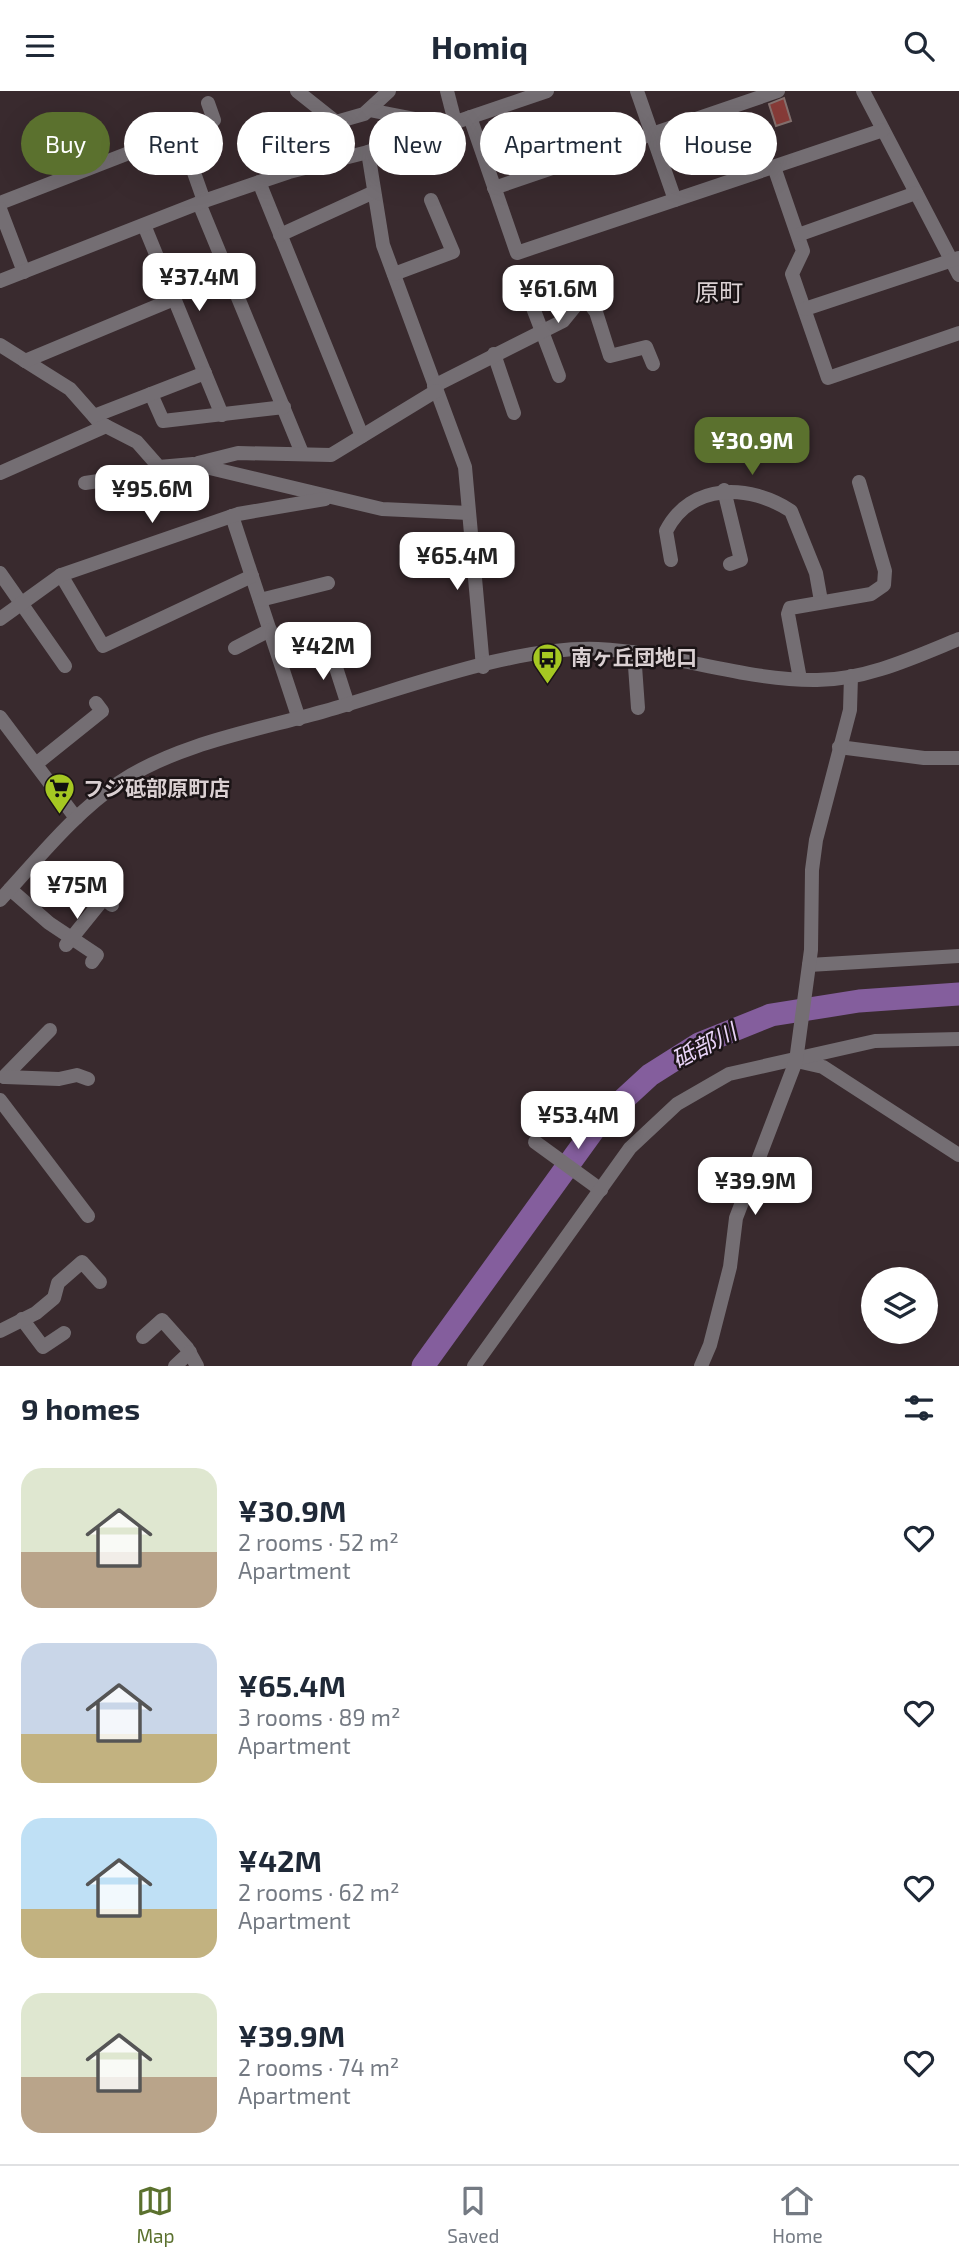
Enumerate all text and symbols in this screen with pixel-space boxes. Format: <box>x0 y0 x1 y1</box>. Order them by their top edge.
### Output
icon: menu <box>21 27 59 65</box>
text: Homiq <box>431 27 528 65</box>
icon: search <box>900 27 938 65</box>
chip: Buy <box>21 112 110 175</box>
chip: Rent <box>124 112 223 175</box>
chip: Filters <box>237 112 355 175</box>
chip: New <box>369 112 466 175</box>
chip: Apartment <box>480 112 646 175</box>
chip: House <box>660 112 777 175</box>
pin: ¥37.4M <box>142 253 256 313</box>
text: ¥37.4M <box>159 262 239 290</box>
pin: ¥61.6M <box>501 265 615 325</box>
text: ¥61.6M <box>518 274 598 302</box>
district label: 原町 <box>695 277 743 306</box>
pin: ¥30.9M <box>695 417 809 477</box>
text: ¥30.9M <box>710 426 794 454</box>
pin: ¥95.6M <box>95 465 209 525</box>
text: ¥95.6M <box>111 474 193 502</box>
pin: ¥65.4M <box>400 533 514 592</box>
text: ¥65.4M <box>416 541 498 569</box>
pin: ¥42M <box>282 623 364 682</box>
text: ¥42M <box>291 631 355 659</box>
bus stop icon: 南ヶ丘団地口 <box>531 641 565 685</box>
place label: 南ヶ丘団地口 <box>571 644 697 669</box>
supermarket icon: フジ砥部原町店 <box>43 772 77 816</box>
place label: フジ砥部原町店 <box>83 775 230 800</box>
pin: ¥75M <box>36 861 118 921</box>
text: ¥75M <box>46 870 108 898</box>
water label: 砥部川 <box>666 1016 743 1073</box>
pin: ¥53.4M <box>521 1091 635 1151</box>
text: ¥53.4M <box>537 1100 619 1128</box>
pin: ¥39.9M <box>698 1157 812 1217</box>
text: ¥39.9M <box>714 1166 796 1194</box>
map controls <box>861 1267 938 1344</box>
button: layers <box>861 1267 938 1344</box>
icon: filters <box>900 1389 938 1427</box>
text: 9 homes <box>21 1390 140 1426</box>
text: ¥30.9M <box>238 1492 346 1528</box>
icon: home <box>77 1496 161 1580</box>
icon: heart <box>900 1519 938 1557</box>
text: 2 rooms · 52 m² <box>238 1528 399 1556</box>
text: Apartment <box>238 1556 351 1584</box>
text: ¥65.4M <box>238 1667 346 1703</box>
icon: home <box>77 1671 161 1755</box>
icon: heart <box>900 1694 938 1732</box>
text: 3 rooms · 89 m² <box>238 1703 400 1731</box>
text: Apartment <box>238 1731 351 1759</box>
text: ¥42M <box>238 1842 322 1878</box>
icon: home <box>77 1846 161 1930</box>
icon: heart <box>900 1869 938 1907</box>
text: 2 rooms · 62 m² <box>238 1878 400 1906</box>
text: Apartment <box>238 1906 351 1934</box>
text: ¥39.9M <box>238 2017 345 2053</box>
icon: home <box>77 2021 161 2105</box>
icon: heart <box>900 2044 938 2082</box>
text: 2 rooms · 74 m² <box>238 2053 399 2081</box>
text: Apartment <box>238 2081 351 2109</box>
tab: Map <box>136 2182 175 2247</box>
tab: Saved <box>447 2182 499 2247</box>
tab: Home <box>772 2182 823 2247</box>

